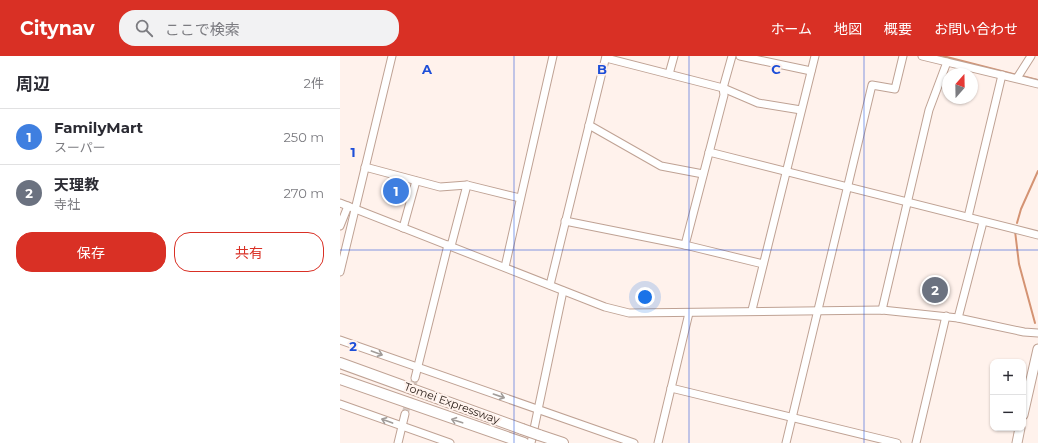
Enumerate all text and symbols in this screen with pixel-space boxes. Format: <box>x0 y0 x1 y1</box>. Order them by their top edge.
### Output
search box <box>119 10 399 46</box>
text: Citynav <box>20 17 95 40</box>
icon: search <box>133 17 155 39</box>
text: ここで検索 <box>165 20 240 39</box>
text: ホーム <box>770 20 812 38</box>
text: 地図 <box>834 20 862 38</box>
text: 概要 <box>884 20 912 38</box>
text: お問い合わせ <box>934 20 1018 38</box>
text: A <box>421 61 433 77</box>
text: B <box>597 61 607 77</box>
text: C <box>771 61 781 77</box>
north arrow <box>942 68 978 104</box>
text: 周辺 <box>16 74 50 94</box>
text: 2件 <box>304 75 324 91</box>
text: FamilyMart <box>54 118 143 137</box>
text: 1 <box>26 129 32 145</box>
text: 250 m <box>283 129 324 145</box>
text: スーパー <box>54 139 106 155</box>
text: 1 <box>350 144 356 160</box>
text: 天理教 <box>54 175 99 194</box>
pin: 1 <box>383 176 409 206</box>
text: 2 <box>25 185 33 201</box>
text: 270 m <box>283 185 324 201</box>
text: 寺社 <box>54 196 80 212</box>
button: 保存 <box>16 232 166 272</box>
button: 共有 <box>174 232 324 272</box>
pin: 2 <box>922 275 948 305</box>
your location <box>635 287 655 307</box>
text: 2 <box>349 338 357 354</box>
one-way arrow <box>370 350 382 358</box>
map controls <box>990 359 1026 431</box>
button: + <box>990 359 1026 395</box>
street label: Tomei Expressway <box>402 379 502 427</box>
one-way arrow <box>493 393 505 401</box>
button: − <box>990 395 1026 431</box>
one-way arrow <box>451 416 463 424</box>
one-way arrow <box>380 417 393 424</box>

